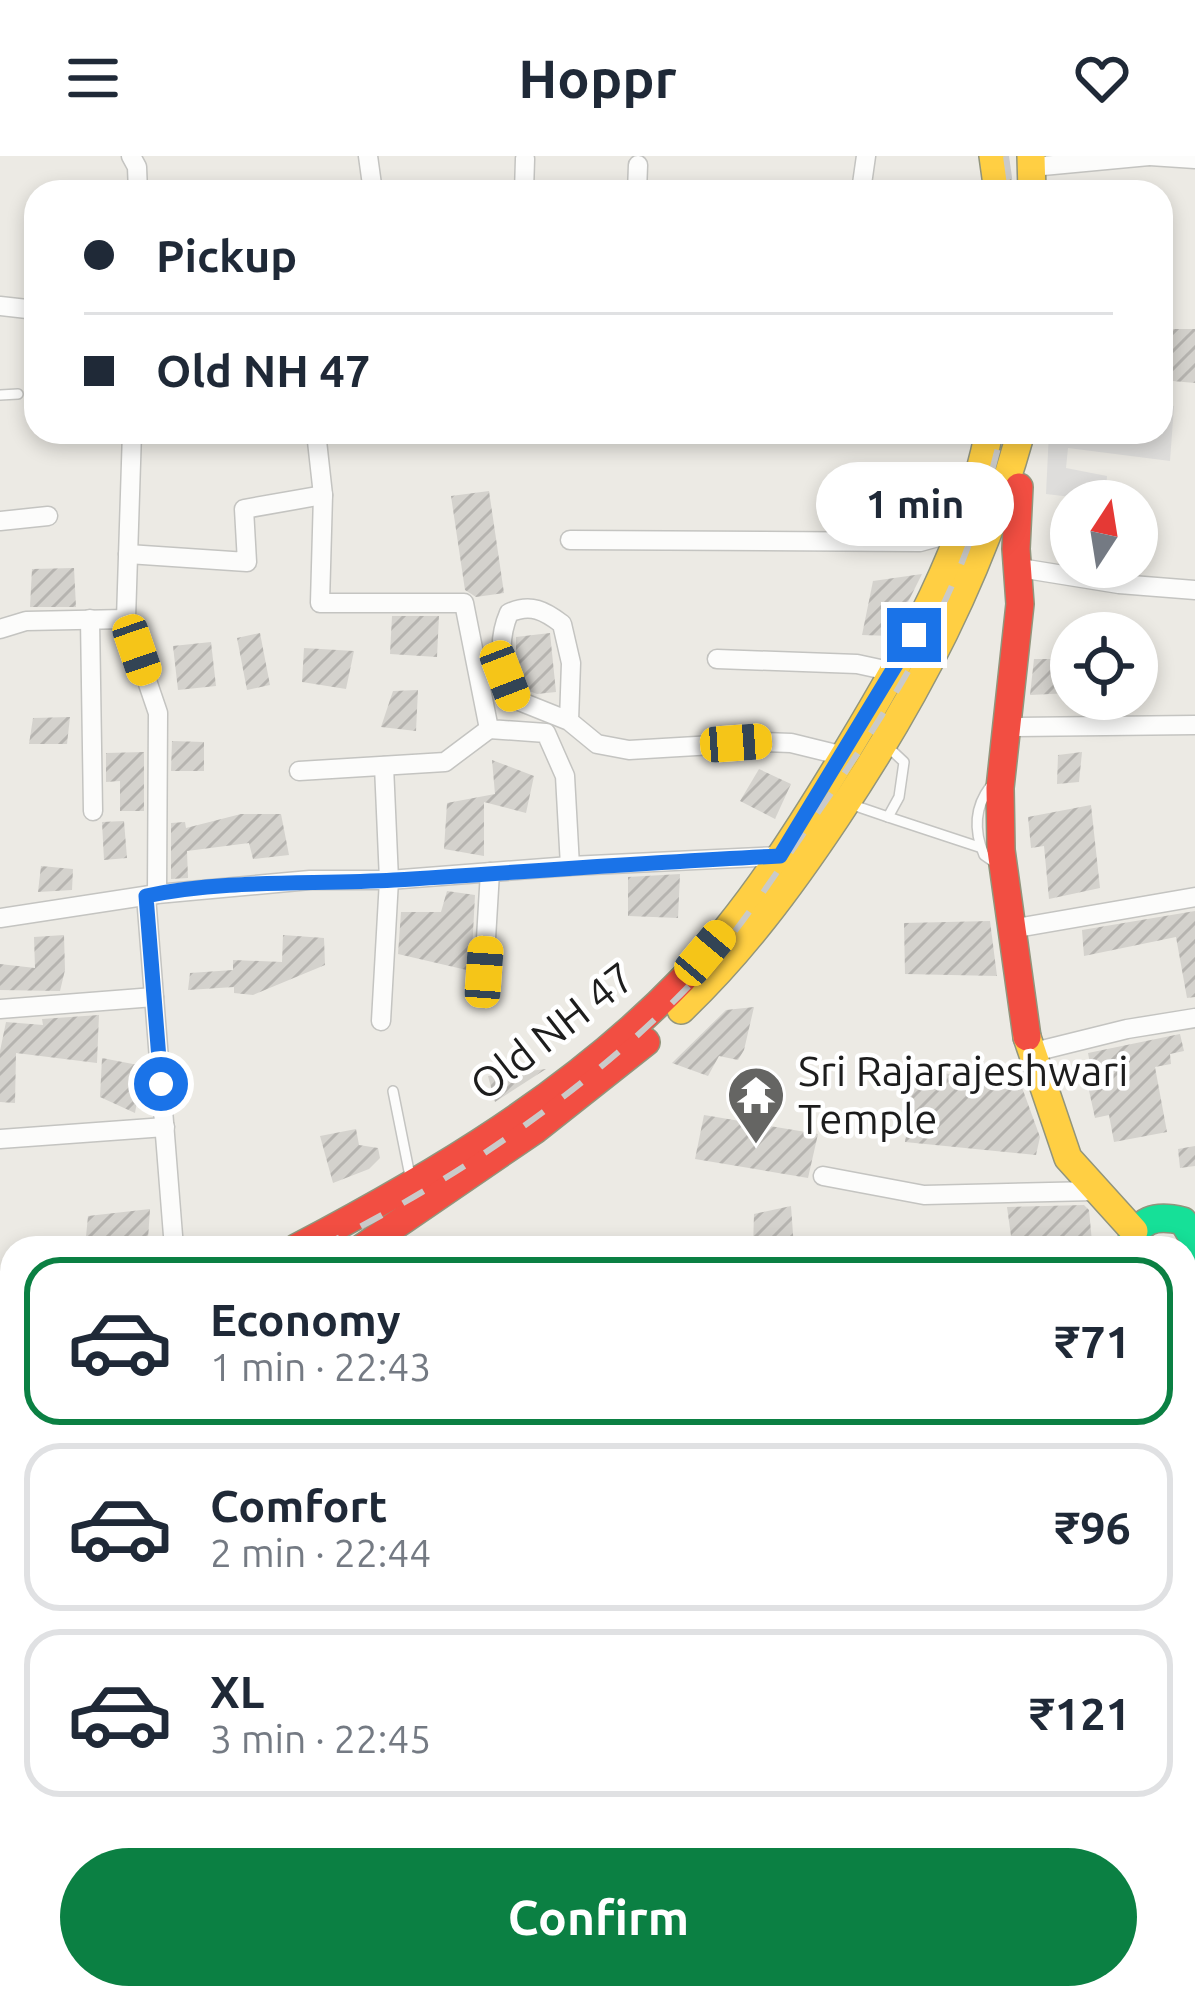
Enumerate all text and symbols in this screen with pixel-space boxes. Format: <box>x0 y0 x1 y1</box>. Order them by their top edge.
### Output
icon: menu <box>60 45 126 111</box>
icon: heart <box>1069 45 1135 111</box>
text: Hoppr <box>518 48 677 108</box>
text: Pickup <box>156 230 297 281</box>
text: Old NH 47 <box>156 345 370 396</box>
callout: 1 min <box>815 461 1013 545</box>
north arrow <box>1050 480 1158 588</box>
map controls <box>1050 480 1158 720</box>
text: 1 min <box>866 482 964 525</box>
route end <box>887 608 941 662</box>
car <box>108 610 166 690</box>
button: locate <box>1050 612 1158 720</box>
car <box>475 636 535 716</box>
car <box>699 723 773 763</box>
car <box>668 914 742 992</box>
car <box>464 935 504 1009</box>
street label: Old NH 47 <box>461 952 643 1109</box>
place label: Sri Rajarajeshwari Temple <box>798 1047 1129 1142</box>
route start <box>134 1057 188 1111</box>
temple icon: Sri Rajarajeshwari Temple <box>725 1064 787 1146</box>
icon: car <box>66 1287 174 1395</box>
text: Economy <box>210 1294 401 1345</box>
text: ₹71 <box>1055 1316 1131 1367</box>
text: 1 min · 22:43 <box>210 1345 431 1388</box>
icon: car <box>66 1473 174 1581</box>
text: Comfort <box>210 1480 387 1531</box>
text: ₹96 <box>1055 1502 1131 1553</box>
text: 2 min · 22:44 <box>210 1531 431 1574</box>
icon: car <box>66 1659 174 1767</box>
text: XL <box>210 1666 264 1717</box>
text: ₹121 <box>1029 1688 1131 1739</box>
text: 3 min · 22:45 <box>210 1717 431 1760</box>
button: Confirm <box>60 1848 1137 1986</box>

